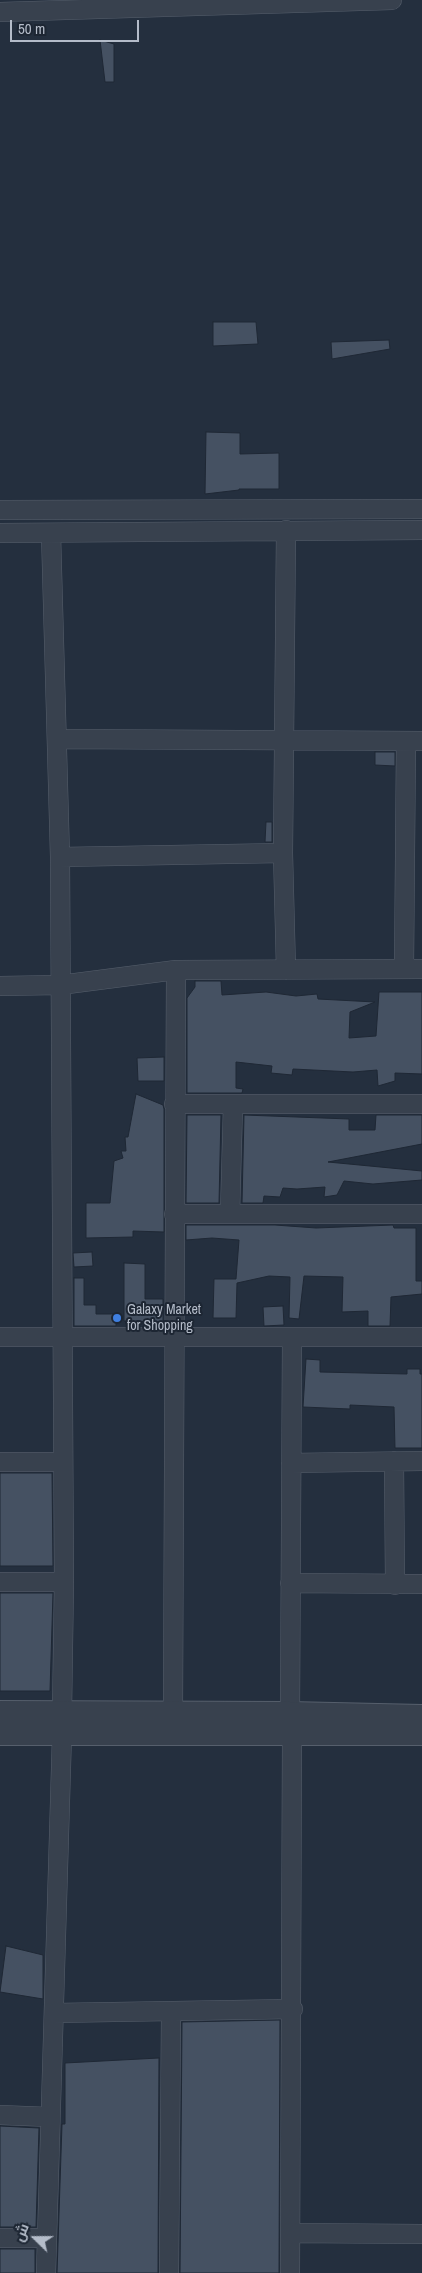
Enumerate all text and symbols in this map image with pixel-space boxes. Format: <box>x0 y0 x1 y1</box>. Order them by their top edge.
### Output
scale bar <box>12 10 141 42</box>
text: 50 m <box>18 18 45 39</box>
place label: Galaxy Market for Shopping <box>127 1302 201 1334</box>
marker: Galaxy Market for Shopping <box>111 1312 123 1324</box>
north arrow <box>10 2213 60 2263</box>
text: ش <box>9 2221 33 2244</box>

